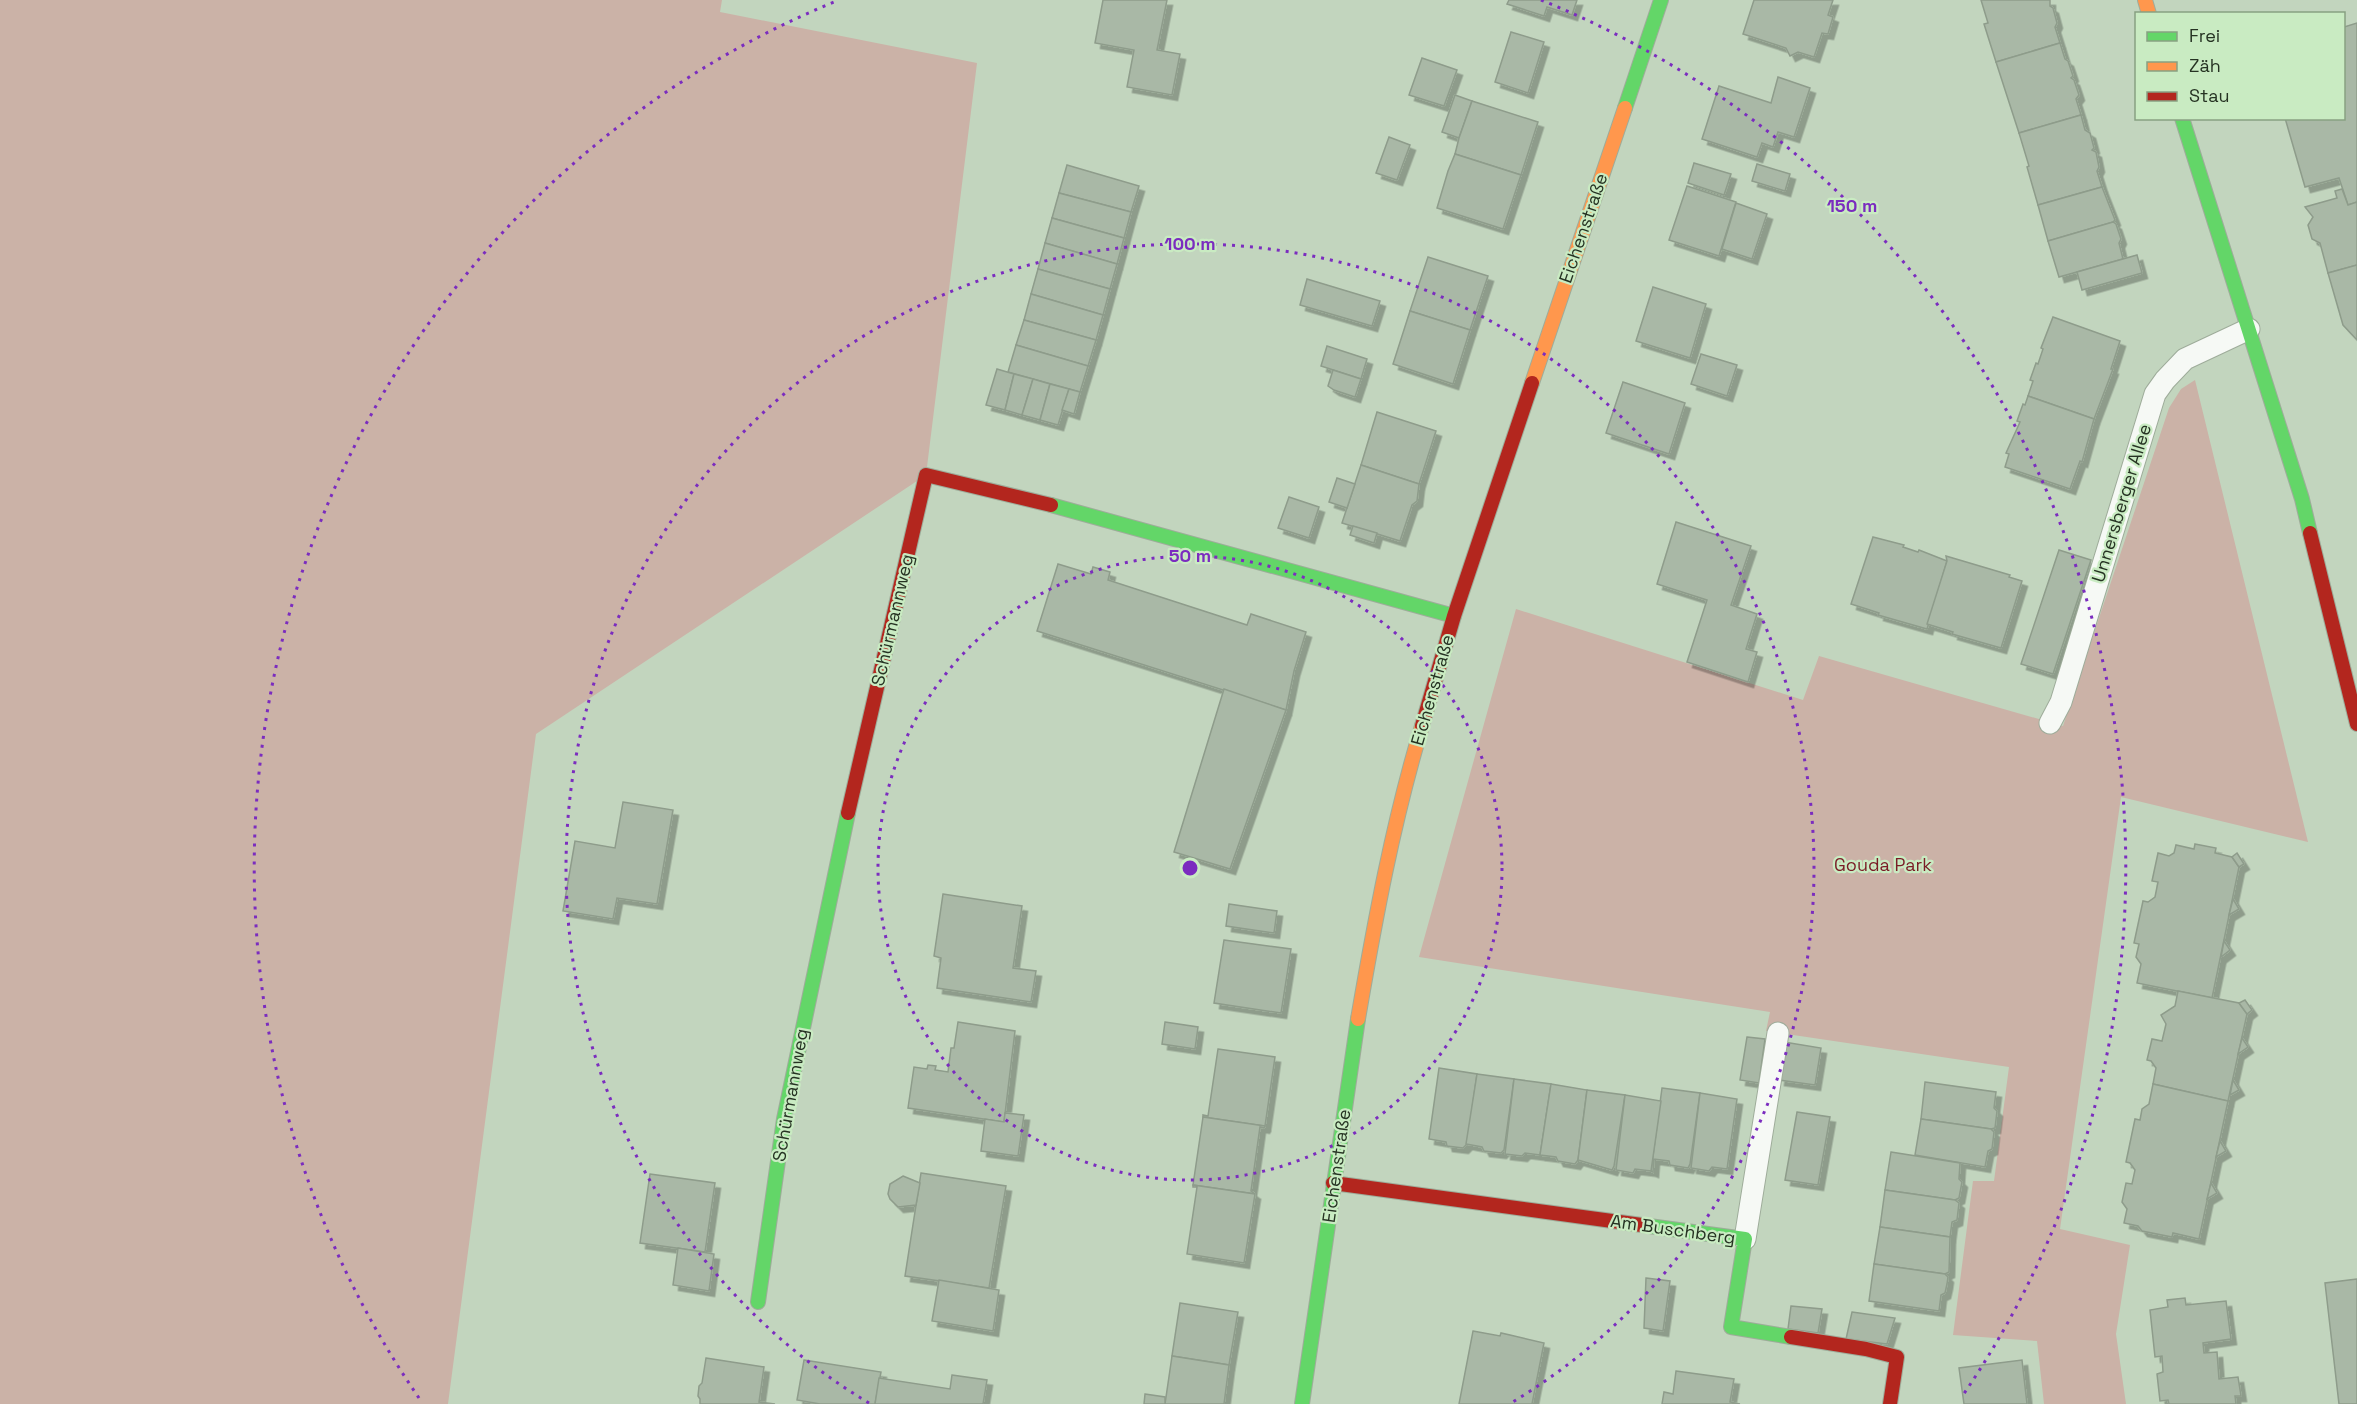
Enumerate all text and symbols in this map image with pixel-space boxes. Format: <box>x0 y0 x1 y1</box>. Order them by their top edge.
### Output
legend <box>2135 12 2345 120</box>
text: Frei <box>2189 24 2220 47</box>
text: Zäh <box>2189 54 2221 77</box>
text: Stau <box>2189 84 2229 107</box>
street label: Eichenstraße <box>1554 170 1612 286</box>
text: 150 m <box>1827 194 1877 217</box>
text: 100 m <box>1164 232 1216 255</box>
street label: Unnersberger Allee <box>2086 421 2156 585</box>
text: 50 m <box>1169 544 1211 567</box>
street label: Schürmannweg <box>866 552 918 688</box>
street label: Eichenstraße <box>1405 632 1459 748</box>
park label: Gouda Park <box>1834 853 1932 876</box>
centre of rings <box>1180 858 1200 878</box>
street label: Schürmannweg <box>767 1027 813 1163</box>
street label: Eichenstraße <box>1317 1108 1355 1224</box>
street label: Am Buschberg <box>1609 1209 1737 1249</box>

